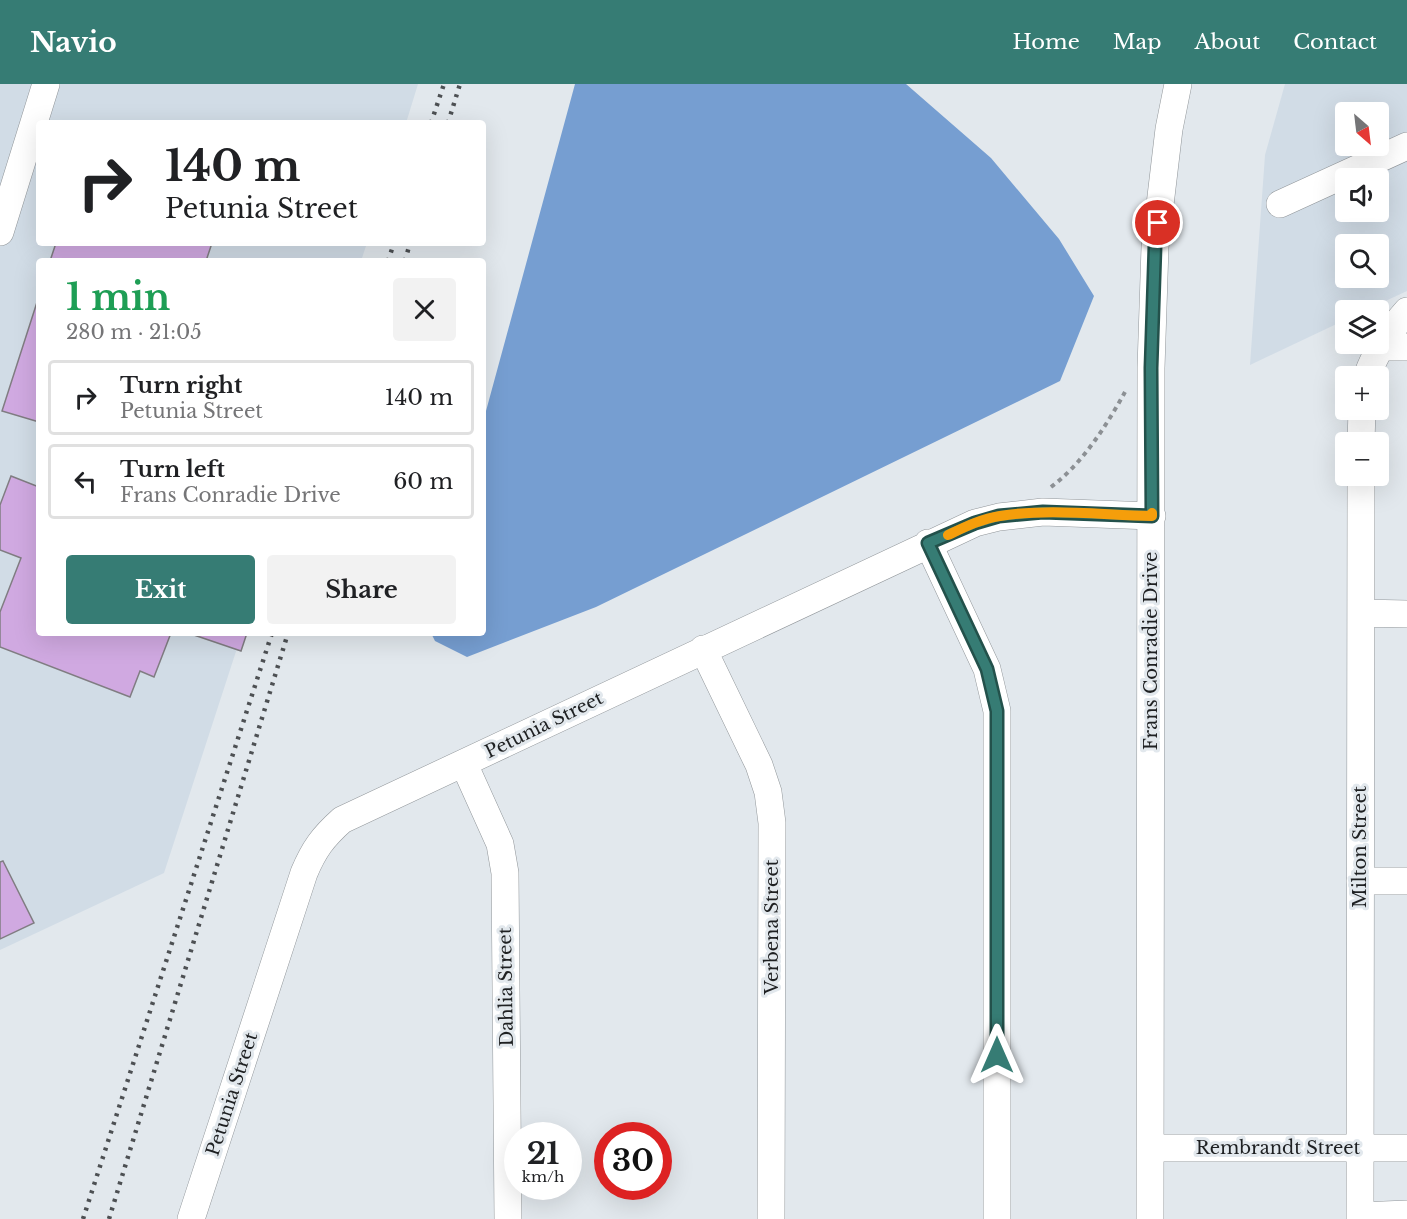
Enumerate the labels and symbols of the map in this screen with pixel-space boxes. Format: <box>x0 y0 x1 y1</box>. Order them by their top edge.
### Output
north arrow <box>1335 102 1389 156</box>
pin <box>1132 197 1183 248</box>
street label: Frans Conradie Drive <box>1140 552 1162 750</box>
street label: Petunia Street <box>481 687 607 763</box>
street label: Milton Street <box>1349 786 1371 908</box>
street label: Verbena Street <box>761 859 783 996</box>
street label: Dahlia Street <box>494 927 518 1047</box>
position arrow <box>965 1023 1029 1087</box>
street label: Petunia Street <box>202 1029 262 1159</box>
speed limit sign: 30 <box>594 1122 672 1200</box>
street label: Rembrandt Street <box>1196 1137 1361 1159</box>

